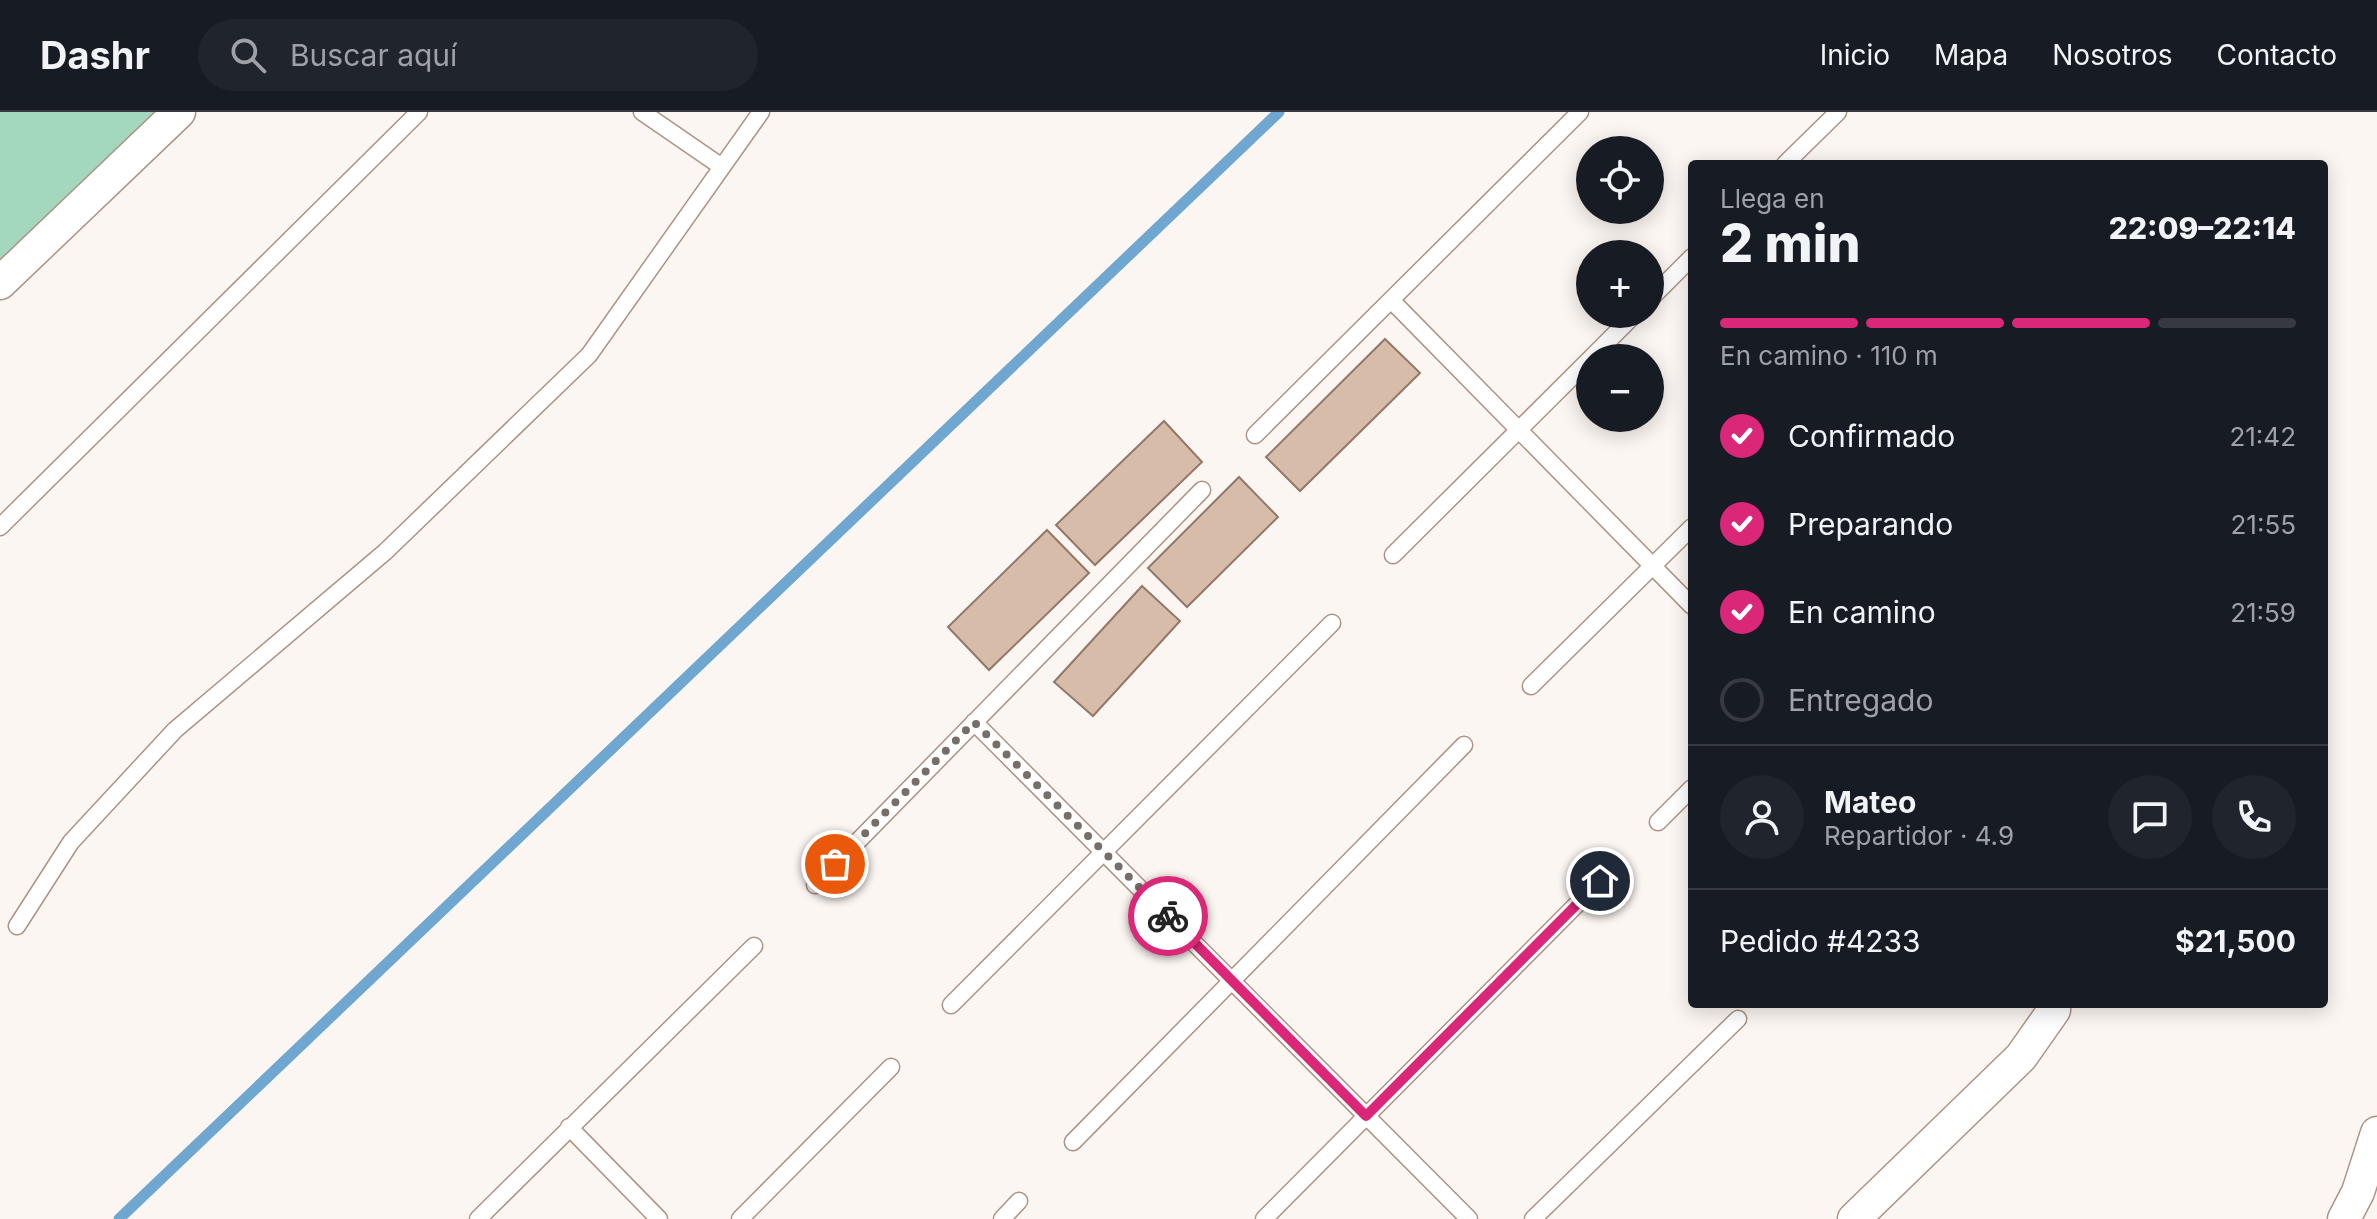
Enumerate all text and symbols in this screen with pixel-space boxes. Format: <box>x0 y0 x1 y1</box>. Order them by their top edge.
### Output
search box <box>198 19 758 91</box>
text: Dashr <box>40 32 150 78</box>
icon: search <box>226 33 270 77</box>
text: Buscar aquí <box>290 37 457 73</box>
text: Inicio <box>1820 38 1890 72</box>
text: Mapa <box>1934 38 2008 72</box>
text: Nosotros <box>2052 38 2173 72</box>
text: Contacto <box>2217 38 2337 72</box>
map controls <box>1576 136 1664 432</box>
button: locate <box>1576 136 1664 224</box>
text: Llega en <box>1720 183 1825 214</box>
text: 22:09–22:14 <box>2109 210 2296 246</box>
text: 2 min <box>1720 212 1861 275</box>
button: + <box>1576 240 1664 328</box>
text: En camino · 110 m <box>1720 340 1938 371</box>
button: − <box>1576 344 1664 432</box>
icon: check <box>1720 414 1764 458</box>
text: Confirmado <box>1788 418 1955 454</box>
text: 21:42 <box>2229 421 2296 452</box>
icon: check <box>1720 502 1764 546</box>
text: Preparando <box>1788 506 1953 542</box>
text: 21:55 <box>2230 509 2296 540</box>
icon: check <box>1720 590 1764 634</box>
text: En camino <box>1788 594 1936 630</box>
text: 21:59 <box>2230 597 2296 628</box>
text: Entregado <box>1788 682 1933 718</box>
button: person <box>1720 775 1804 859</box>
button: chat <box>2108 775 2192 859</box>
button: phone <box>2212 775 2296 859</box>
text: Mateo <box>1824 784 1916 820</box>
text: Repartidor · 4.9 <box>1824 820 2014 851</box>
pin <box>801 830 869 898</box>
icon: bag <box>813 842 857 886</box>
pin <box>1566 847 1634 915</box>
icon: home <box>1578 859 1622 903</box>
courier <box>1128 876 1208 956</box>
icon: bike <box>1146 894 1190 938</box>
text: Pedido #4233 <box>1720 923 1921 959</box>
text: $21,500 <box>2175 923 2296 959</box>

